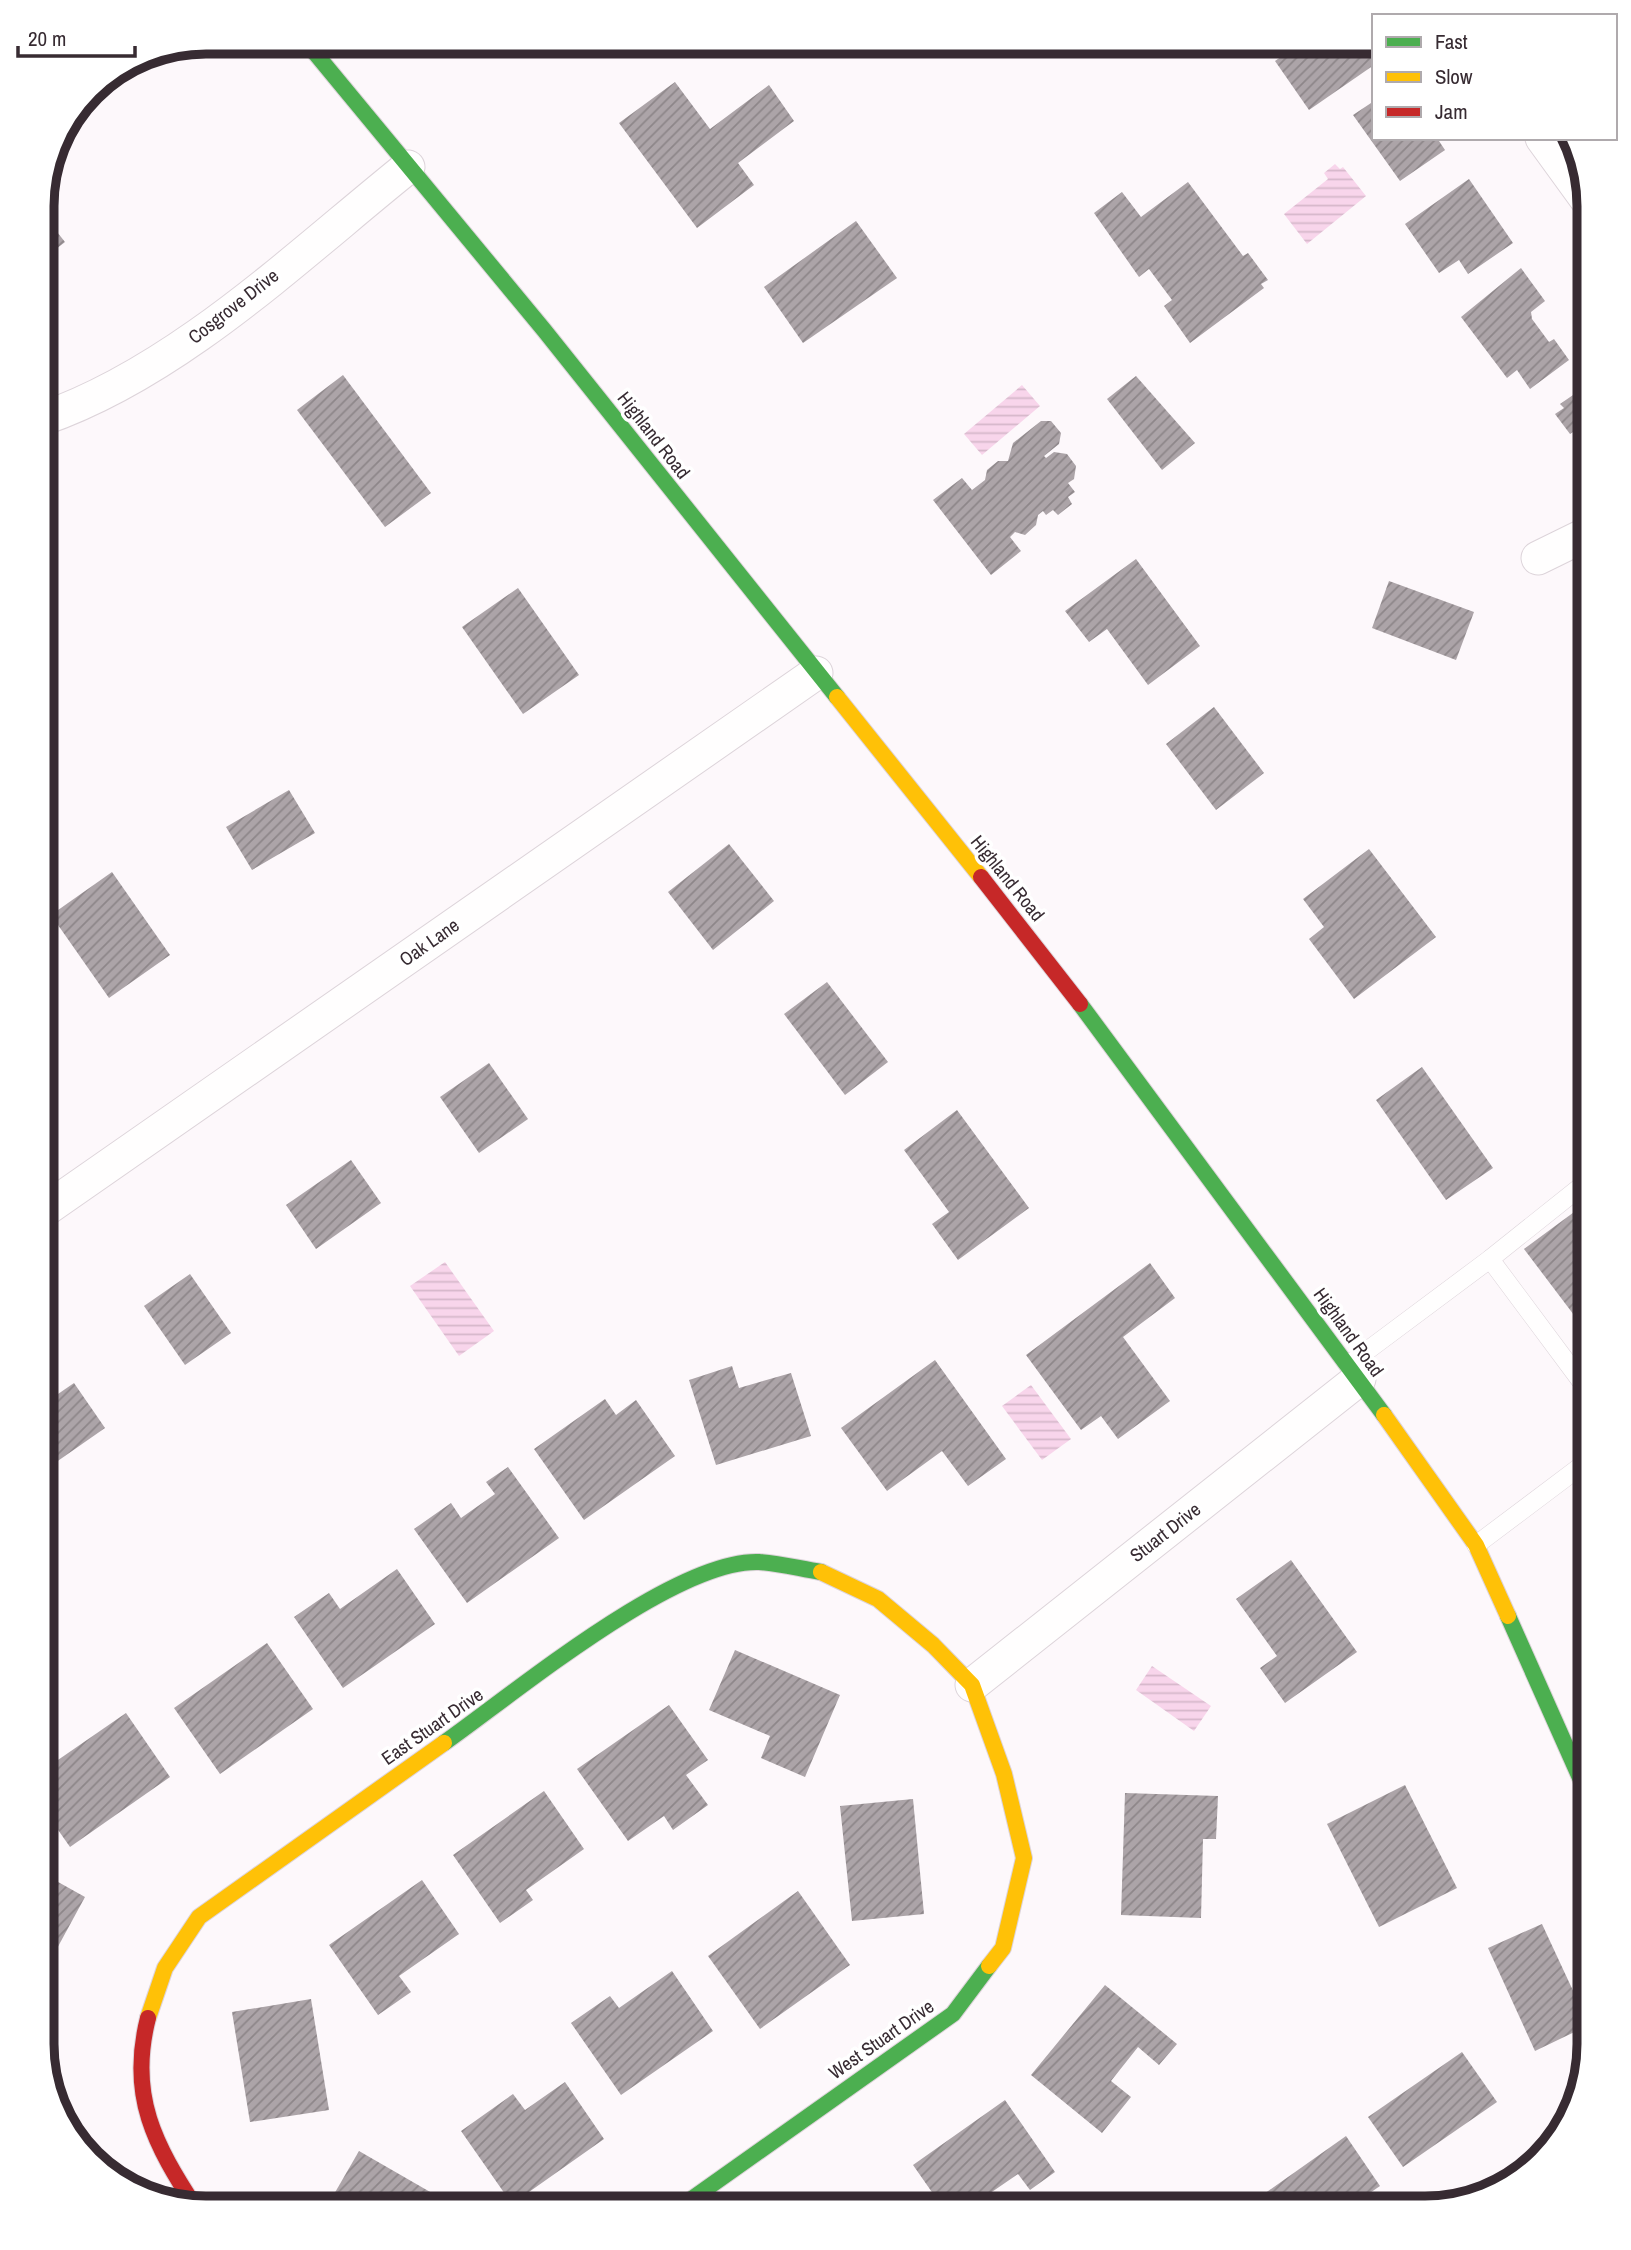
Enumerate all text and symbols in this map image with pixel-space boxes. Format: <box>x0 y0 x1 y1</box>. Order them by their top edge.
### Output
scale bar <box>18 14 135 58</box>
legend <box>1372 14 1617 140</box>
text: 20 m <box>28 24 66 53</box>
text: Fast <box>1435 27 1468 56</box>
text: Slow <box>1435 62 1473 91</box>
text: Jam <box>1435 97 1468 126</box>
street label: Cosgrove Drive <box>182 262 284 350</box>
street label: Highland Road <box>612 386 696 484</box>
street label: Highland Road <box>965 829 1051 927</box>
street label: Oak Lane <box>394 912 464 972</box>
street label: Highland Road <box>1308 1282 1390 1382</box>
street label: Stuart Drive <box>1124 1496 1206 1568</box>
street label: East Stuart Drive <box>376 1681 488 1771</box>
street label: West Stuart Drive <box>823 1993 939 2085</box>

